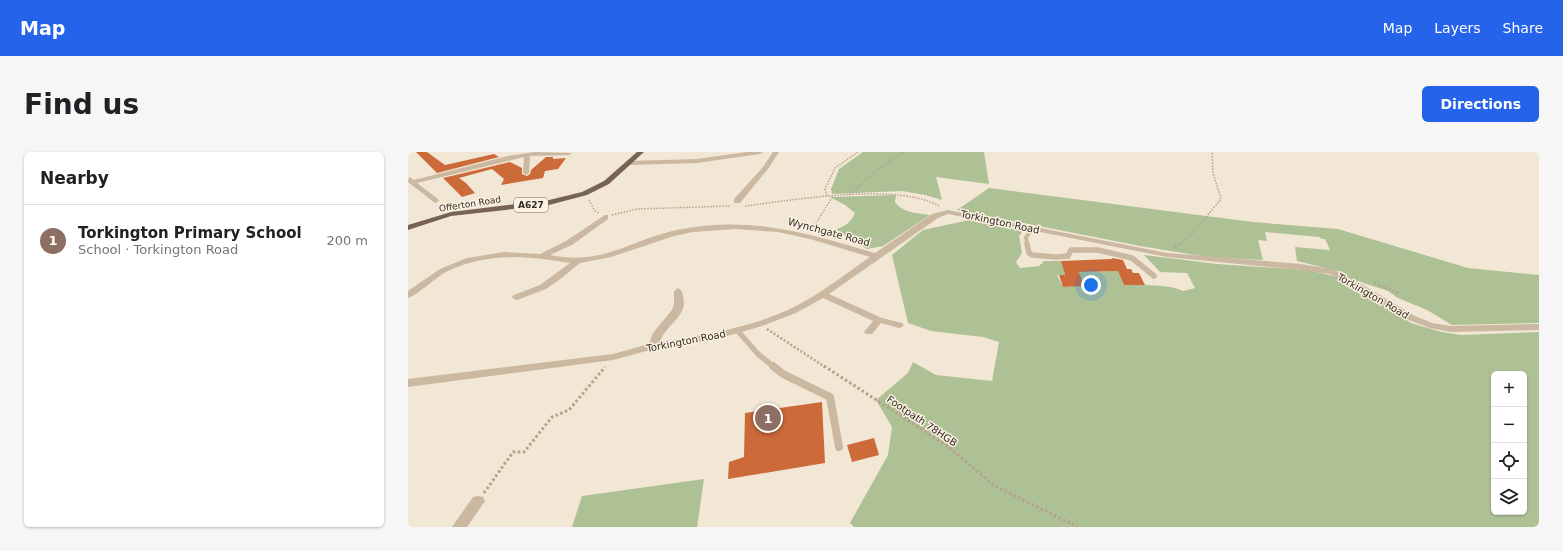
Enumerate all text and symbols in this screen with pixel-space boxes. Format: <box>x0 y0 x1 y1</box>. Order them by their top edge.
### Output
text: Map <box>20 17 65 39</box>
text: Map <box>1383 20 1412 36</box>
text: Layers <box>1434 20 1481 36</box>
text: Share <box>1503 20 1543 36</box>
button: Directions <box>1422 86 1539 122</box>
text: Find us <box>24 88 139 121</box>
text: Nearby <box>40 168 109 188</box>
street label: Offerton Road <box>438 194 502 214</box>
road number: A627 <box>514 198 548 212</box>
street label: Torkington Road <box>958 208 1041 236</box>
street label: Wynchgate Road <box>787 216 871 248</box>
text: Torkington Primary School <box>78 224 302 242</box>
text: 1 <box>48 233 58 248</box>
text: 200 m <box>326 233 368 248</box>
text: School · Torkington Road <box>78 242 238 257</box>
street label: Torkington Road <box>1335 271 1411 321</box>
your location <box>1081 275 1101 295</box>
street label: Torkington Road <box>644 328 727 354</box>
map controls <box>1491 371 1527 515</box>
button: + <box>1491 371 1527 407</box>
street label: Footpath 78HGB <box>885 393 959 449</box>
pin: 1 <box>755 403 781 433</box>
button: − <box>1491 407 1527 443</box>
button: locate <box>1491 443 1527 479</box>
button: layers <box>1491 479 1527 515</box>

